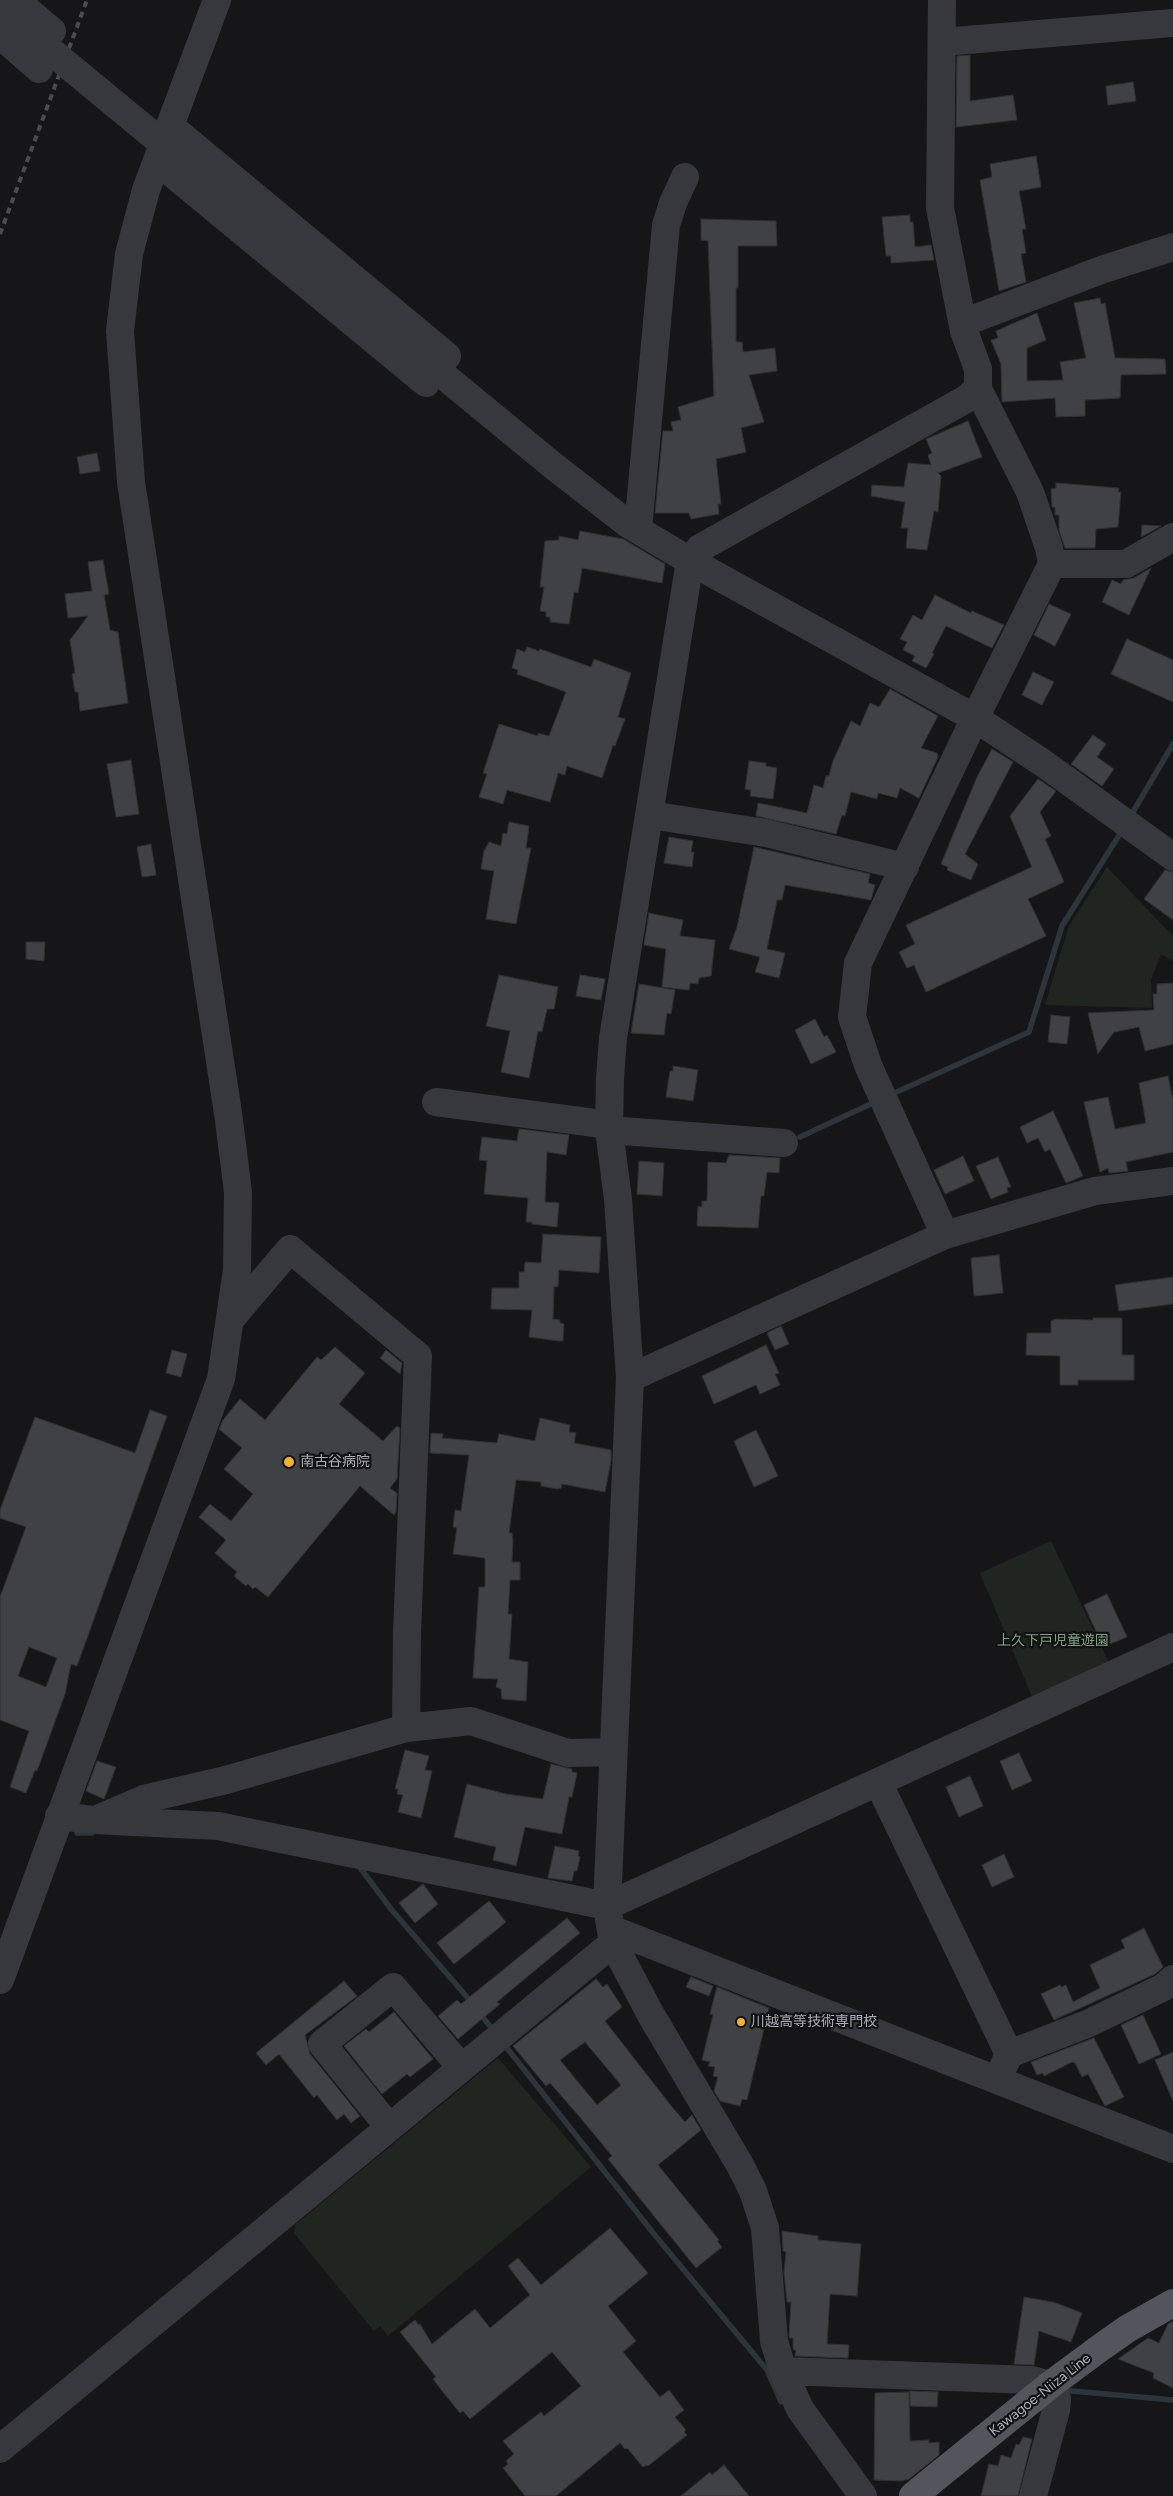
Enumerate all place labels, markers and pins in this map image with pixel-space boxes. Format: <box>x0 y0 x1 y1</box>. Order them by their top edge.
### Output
place label: 南古谷病院 <box>300 1454 370 1470</box>
marker: 南古谷病院 <box>282 1455 296 1469</box>
place label: 川越高等技術専門校 <box>751 2014 877 2030</box>
marker: 川越高等技術専門校 <box>735 2016 747 2028</box>

